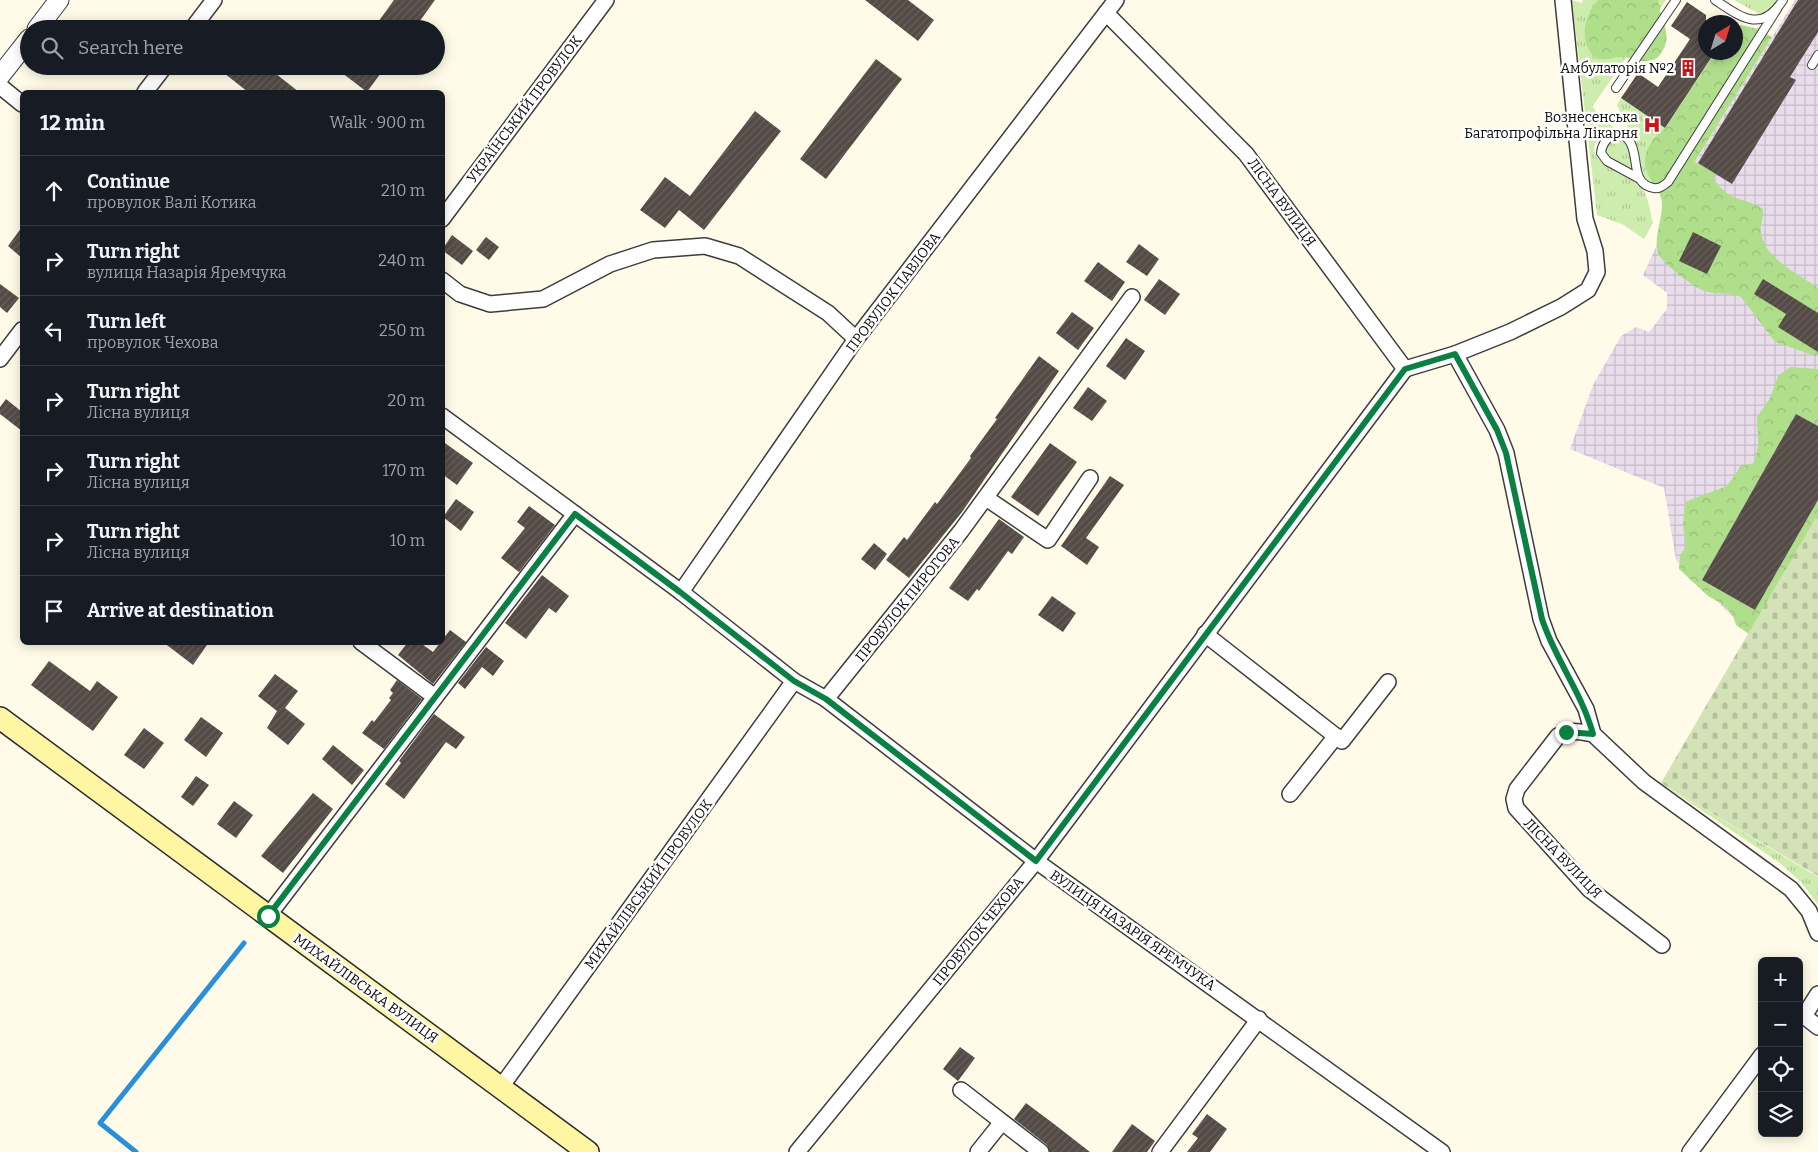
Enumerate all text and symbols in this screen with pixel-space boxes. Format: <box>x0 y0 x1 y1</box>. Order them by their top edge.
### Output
north arrow <box>1698 15 1743 60</box>
search box <box>20 20 445 75</box>
street label: УКРАЇНСЬКИЙ ПРОВУЛОК <box>463 32 585 186</box>
icon: search <box>38 34 66 62</box>
text: Search here <box>78 36 183 59</box>
building icon: Амбулаторія №2 <box>1678 58 1698 78</box>
place label: Амбулаторія №2 <box>1560 60 1674 77</box>
place label: Вознесенська Багатопрофільна Лікарня <box>1464 109 1638 142</box>
text: 12 min <box>40 110 105 136</box>
text: Walk · 900 m <box>329 113 425 132</box>
hospital icon: Вознесенська Багатопрофільна Лікарня <box>1642 115 1662 135</box>
street label: ЛІСНА ВУЛИЦЯ <box>1244 155 1319 250</box>
text: Continue <box>87 170 170 193</box>
icon: ahead <box>40 177 68 205</box>
text: 210 m <box>381 181 425 200</box>
text: провулок Валі Котика <box>87 193 257 212</box>
street label: ПРОВУЛОК ПАВЛОВА <box>843 229 944 356</box>
text: Turn right <box>87 240 180 263</box>
icon: right <box>40 247 68 275</box>
text: 240 m <box>378 251 425 270</box>
text: вулиця Назарія Яремчука <box>87 263 287 282</box>
text: Turn left <box>87 310 166 333</box>
icon: left <box>40 317 68 345</box>
text: 250 m <box>379 321 425 340</box>
text: провулок Чехова <box>87 333 219 352</box>
text: Turn right <box>87 380 180 403</box>
icon: right <box>40 387 68 415</box>
text: 20 m <box>388 391 425 410</box>
text: Лісна вулиця <box>87 403 190 422</box>
text: Turn right <box>87 450 180 473</box>
icon: right <box>40 457 68 485</box>
text: 170 m <box>382 461 425 480</box>
text: Лісна вулиця <box>87 473 190 492</box>
text: Turn right <box>87 520 180 543</box>
icon: right <box>40 527 68 555</box>
text: 10 m <box>390 531 425 550</box>
street label: ПРОВУЛОК ПИРОГОВА <box>852 533 963 665</box>
text: Лісна вулиця <box>87 543 190 562</box>
icon: arrive <box>40 597 68 625</box>
text: Arrive at destination <box>87 599 274 622</box>
route end <box>1555 721 1578 744</box>
street label: МИХАЙЛІВСЬКИЙ ПРОВУЛОК <box>580 795 716 972</box>
street label: ЛІСНА ВУЛИЦЯ <box>1520 815 1605 902</box>
street label: ВУЛИЦЯ НАЗАРІЯ ЯРЕМЧУКА <box>1047 866 1219 994</box>
street label: ПРОВУЛОК ЧЕХОВА <box>929 874 1027 989</box>
route start <box>257 905 280 928</box>
street label: МИХАЙЛІВСЬКА ВУЛИЦЯ <box>290 929 442 1047</box>
map controls <box>1758 957 1803 1137</box>
button: + <box>1758 957 1803 1002</box>
button: − <box>1758 1002 1803 1047</box>
button: locate <box>1758 1047 1803 1092</box>
button: layers <box>1758 1092 1803 1137</box>

